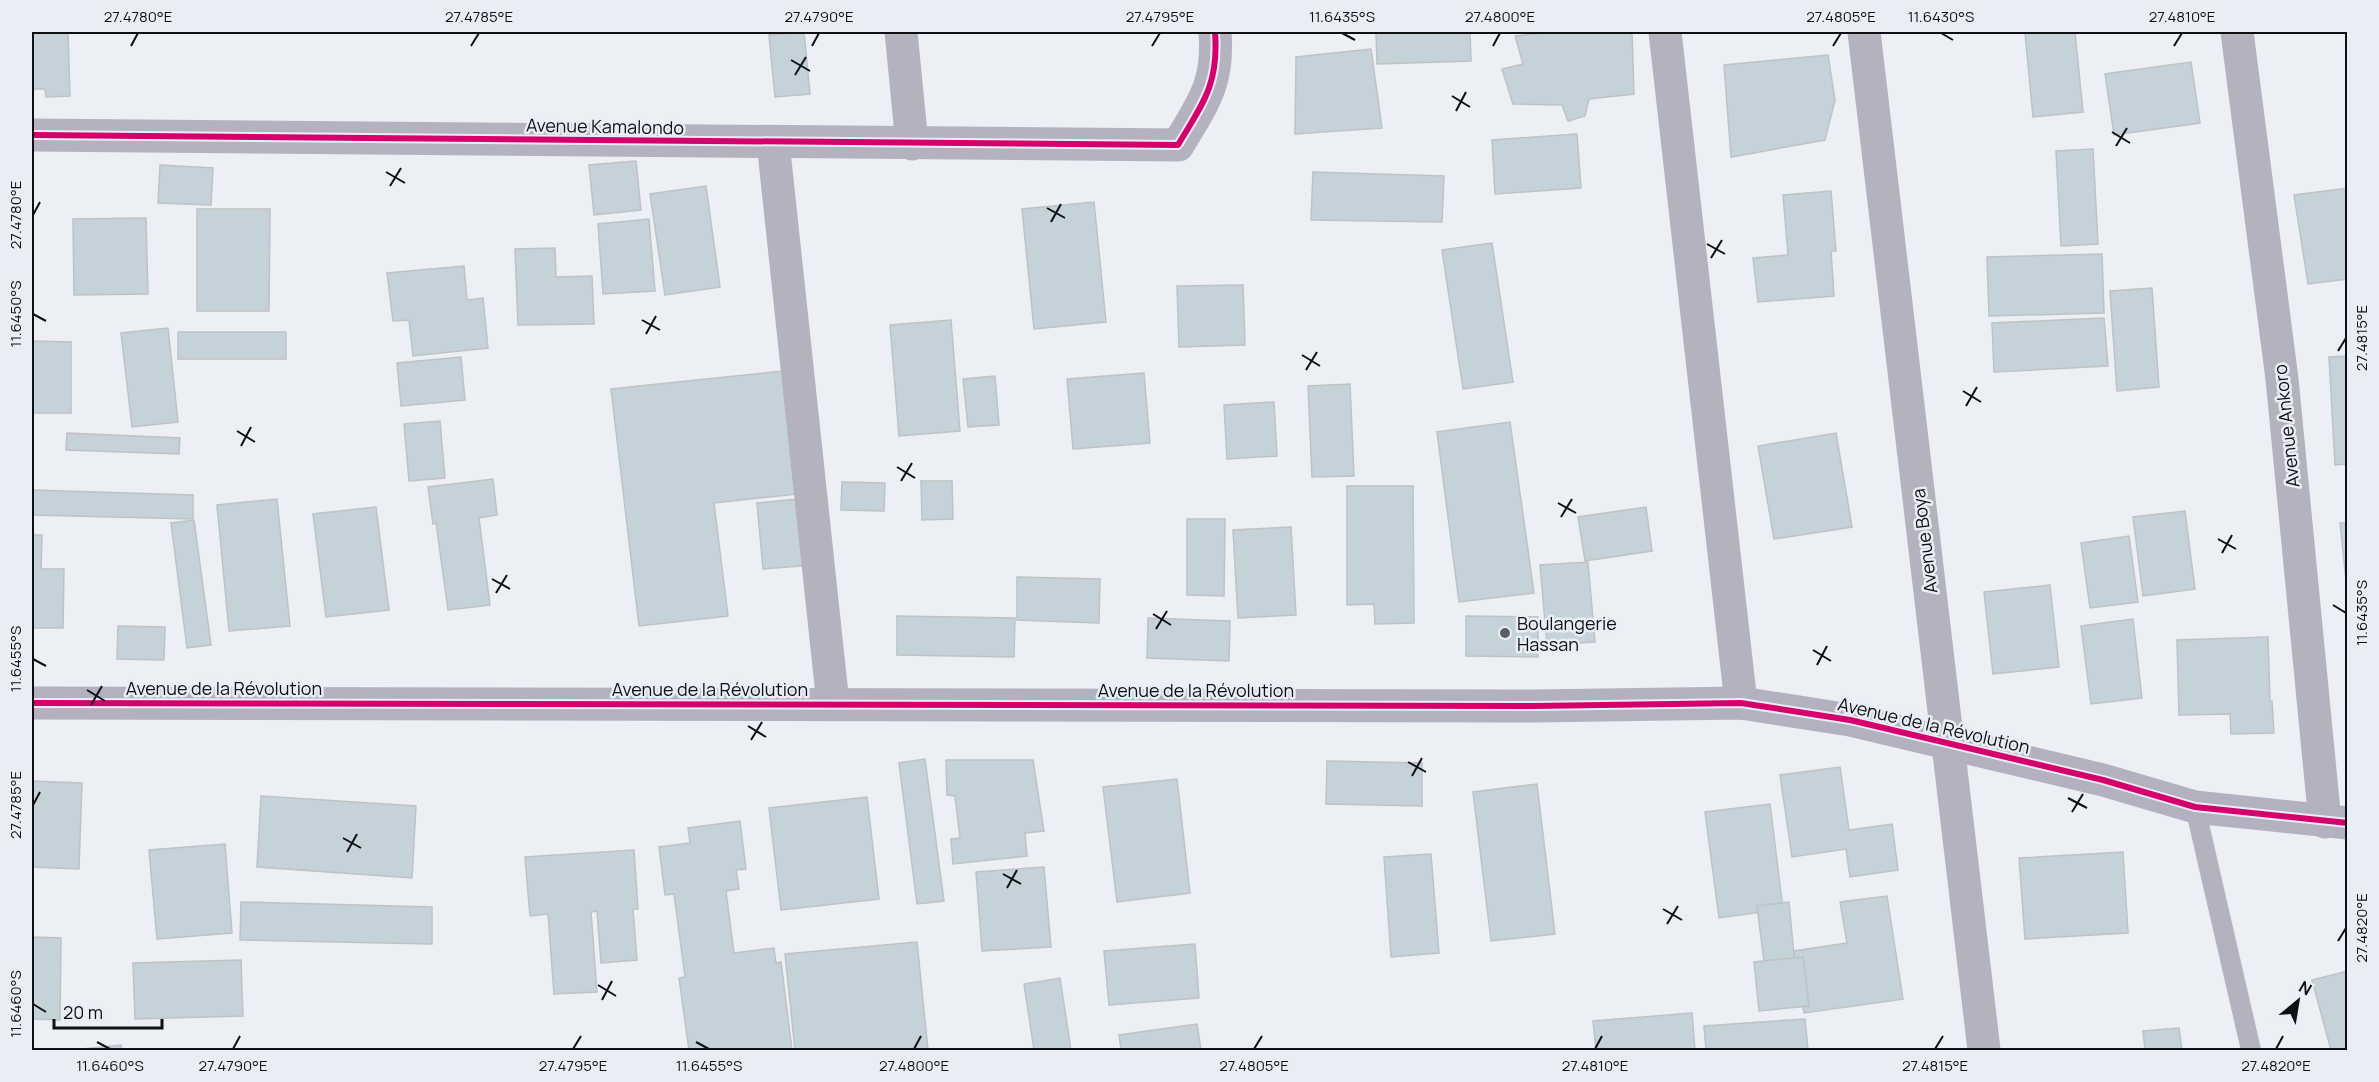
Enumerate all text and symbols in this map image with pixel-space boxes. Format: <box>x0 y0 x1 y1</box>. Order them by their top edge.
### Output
text: 27.4780°E <box>104 6 172 27</box>
text: 27.4785°E <box>445 6 513 27</box>
text: 27.4790°E <box>784 6 854 27</box>
text: 27.4795°E <box>1126 6 1194 27</box>
text: 11.6435°S <box>1309 6 1375 27</box>
text: 27.4800°E <box>1465 6 1535 27</box>
text: 27.4805°E <box>1806 6 1876 27</box>
text: 11.6430°S <box>1908 6 1974 27</box>
text: 27.4810°E <box>2149 6 2215 27</box>
street label: Avenue Kamalondo <box>526 113 684 139</box>
text: 27.4780°E <box>5 181 26 249</box>
text: 11.6450°S <box>5 281 26 347</box>
text: 27.4815°E <box>2351 305 2372 371</box>
street label: Avenue Ankoro <box>2268 363 2304 489</box>
street label: Avenue Boya <box>1906 487 1942 595</box>
text: 11.6435°S <box>2351 580 2372 646</box>
place label: Boulangerie Hassan <box>1517 611 1617 656</box>
text: 11.6455°S <box>5 626 26 692</box>
marker: Boulangerie Hassan <box>1498 626 1512 640</box>
street label: Avenue de la Révolution <box>126 676 322 700</box>
street label: Avenue de la Révolution <box>612 677 808 701</box>
street label: Avenue de la Révolution <box>1098 678 1294 702</box>
street label: Avenue de la Révolution <box>1836 691 2032 759</box>
text: 27.4785°E <box>5 771 26 839</box>
text: 27.4820°E <box>2351 893 2372 963</box>
text: 11.6460°S <box>5 970 26 1038</box>
north arrow <box>2268 971 2328 1031</box>
text: N <box>2295 976 2316 1000</box>
scale bar <box>54 992 162 1030</box>
text: 20 m <box>63 1000 103 1024</box>
text: 11.6460°S <box>76 1055 144 1076</box>
text: 27.4790°E <box>198 1055 268 1076</box>
text: 27.4795°E <box>539 1055 607 1076</box>
text: 11.6455°S <box>676 1055 742 1076</box>
text: 27.4800°E <box>879 1055 949 1076</box>
text: 27.4805°E <box>1219 1055 1289 1076</box>
text: 27.4810°E <box>1562 1055 1628 1076</box>
text: 27.4815°E <box>1902 1055 1968 1076</box>
text: 27.4820°E <box>2241 1055 2311 1076</box>

